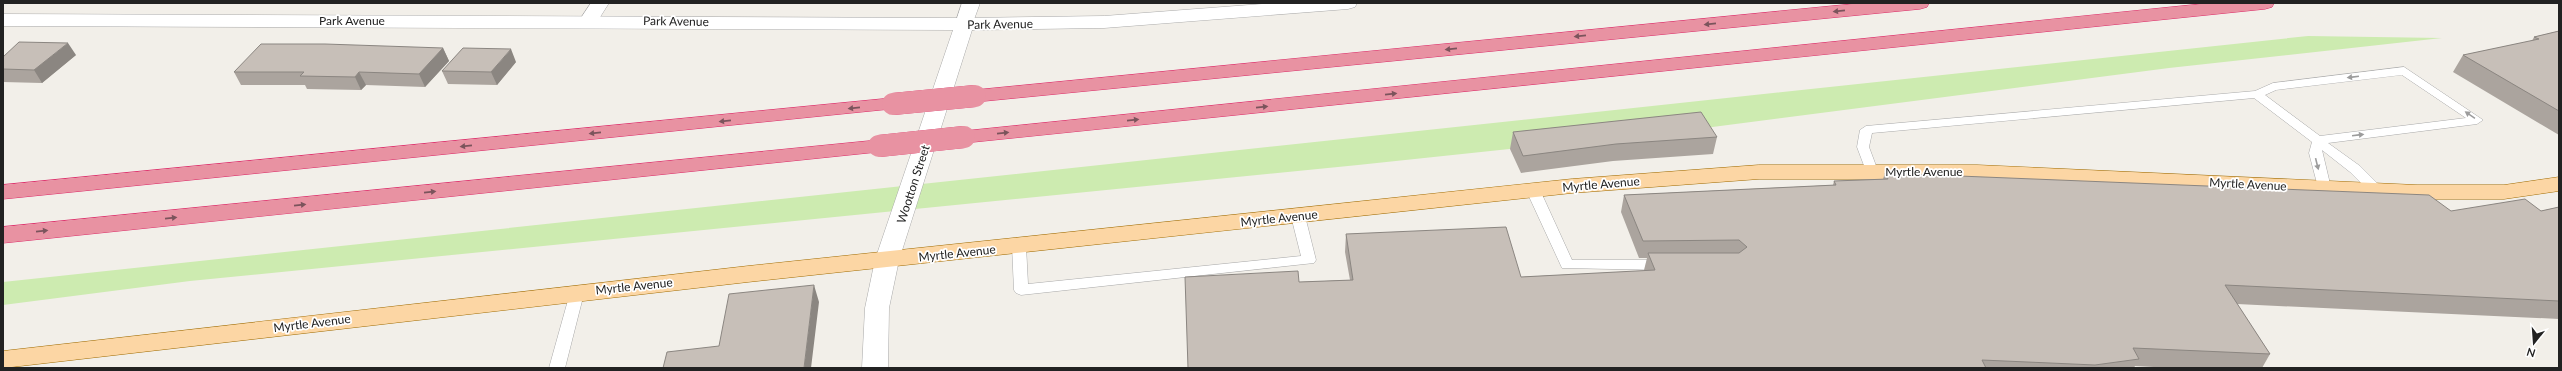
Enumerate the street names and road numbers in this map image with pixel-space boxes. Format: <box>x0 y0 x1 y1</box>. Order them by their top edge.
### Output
street label: Park Avenue <box>319 13 385 28</box>
street label: Park Avenue <box>643 13 709 29</box>
street label: Park Avenue <box>967 16 1033 32</box>
street label: Wootton Street <box>893 142 933 225</box>
street label: Myrtle Avenue <box>1885 164 1963 179</box>
street label: Myrtle Avenue <box>1562 173 1640 195</box>
street label: Myrtle Avenue <box>2209 174 2287 194</box>
street label: Myrtle Avenue <box>1240 206 1318 230</box>
street label: Myrtle Avenue <box>918 241 996 265</box>
street label: Myrtle Avenue <box>595 274 673 298</box>
street label: Myrtle Avenue <box>273 311 351 335</box>

